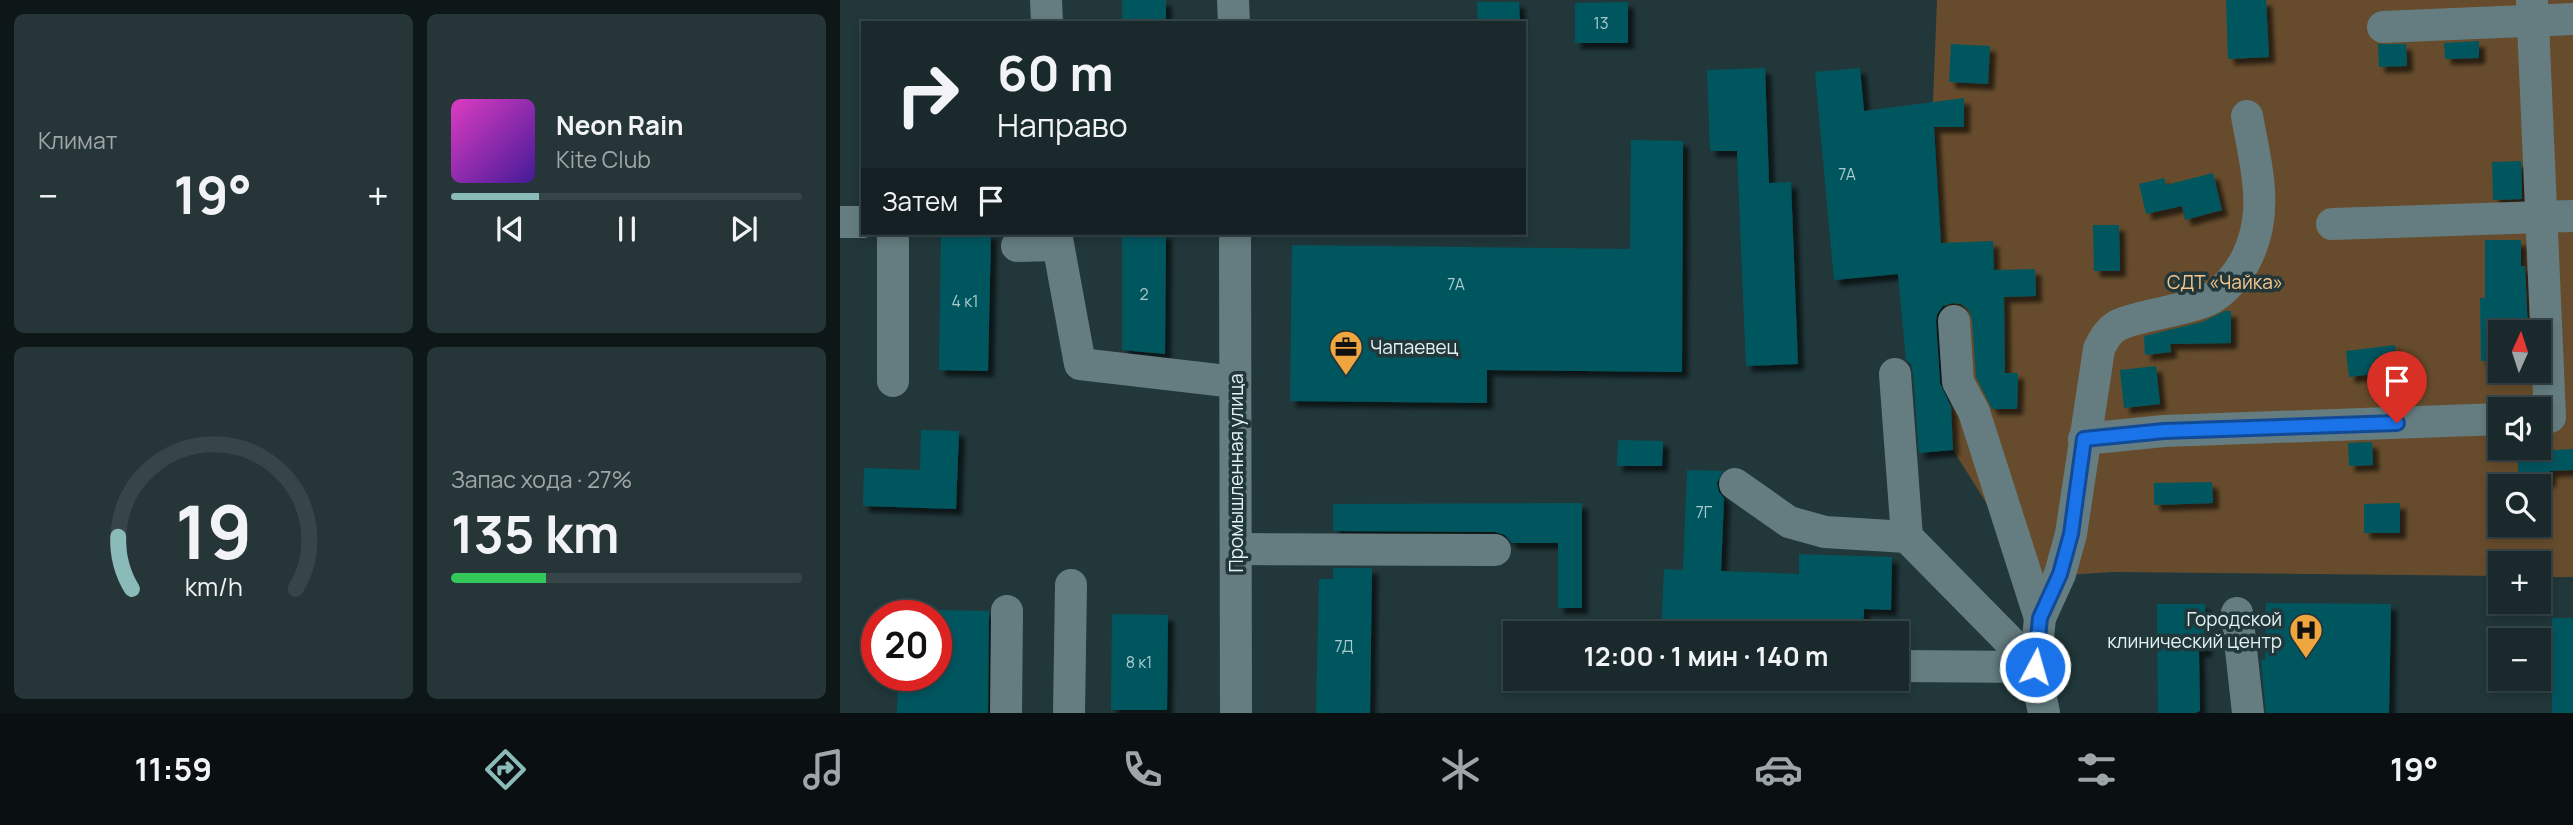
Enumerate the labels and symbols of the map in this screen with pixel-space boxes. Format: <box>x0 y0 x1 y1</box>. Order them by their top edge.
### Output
house number: 13 <box>1593 12 1609 34</box>
house number: 7А <box>1838 163 1856 185</box>
park label: СДТ «Чайка» <box>2167 269 2283 295</box>
house number: 7А <box>1447 273 1465 295</box>
house number: 2 <box>1139 283 1149 305</box>
house number: 4 к1 <box>952 290 978 312</box>
north arrow <box>2488 320 2552 383</box>
office icon: Чапаевец <box>1327 328 1365 377</box>
place label: Чапаевец <box>1370 334 1459 360</box>
pin <box>2367 351 2427 423</box>
street label: Промышленная улица <box>1223 374 1249 572</box>
house number: 7Г <box>1696 501 1713 523</box>
speed limit sign: 20 <box>861 600 952 691</box>
place label: Городской клинический центр <box>2107 606 2282 654</box>
hospital icon: Городской клинический центр <box>2287 611 2325 660</box>
position arrow <box>1998 630 2072 704</box>
house number: 7Д <box>1334 635 1354 657</box>
house number: 8 к1 <box>1126 651 1152 673</box>

